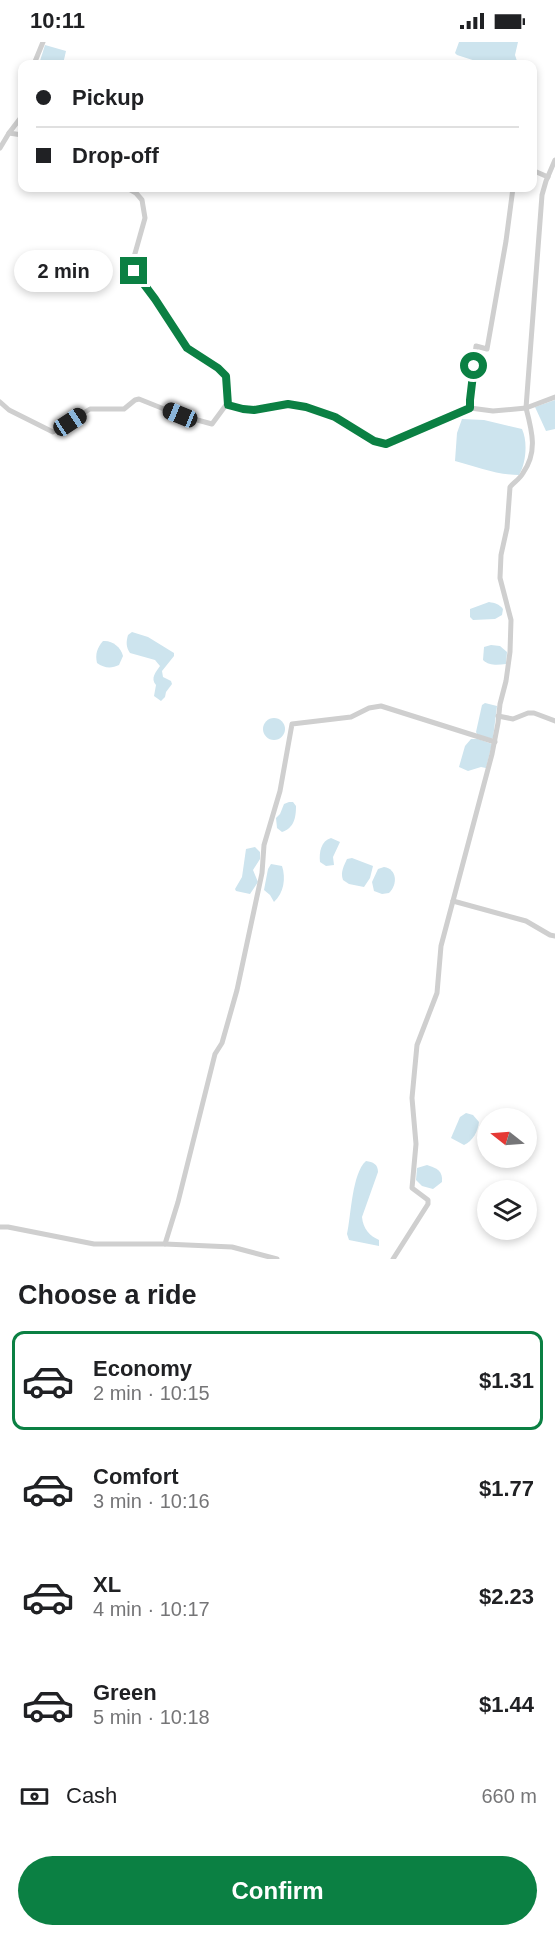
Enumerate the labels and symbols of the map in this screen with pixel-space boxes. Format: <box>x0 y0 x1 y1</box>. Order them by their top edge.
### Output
callout: 2 min <box>14 250 113 292</box>
route end <box>120 257 147 284</box>
route start <box>460 352 487 379</box>
car <box>160 400 200 430</box>
car <box>50 405 90 439</box>
north arrow <box>477 1108 537 1168</box>

